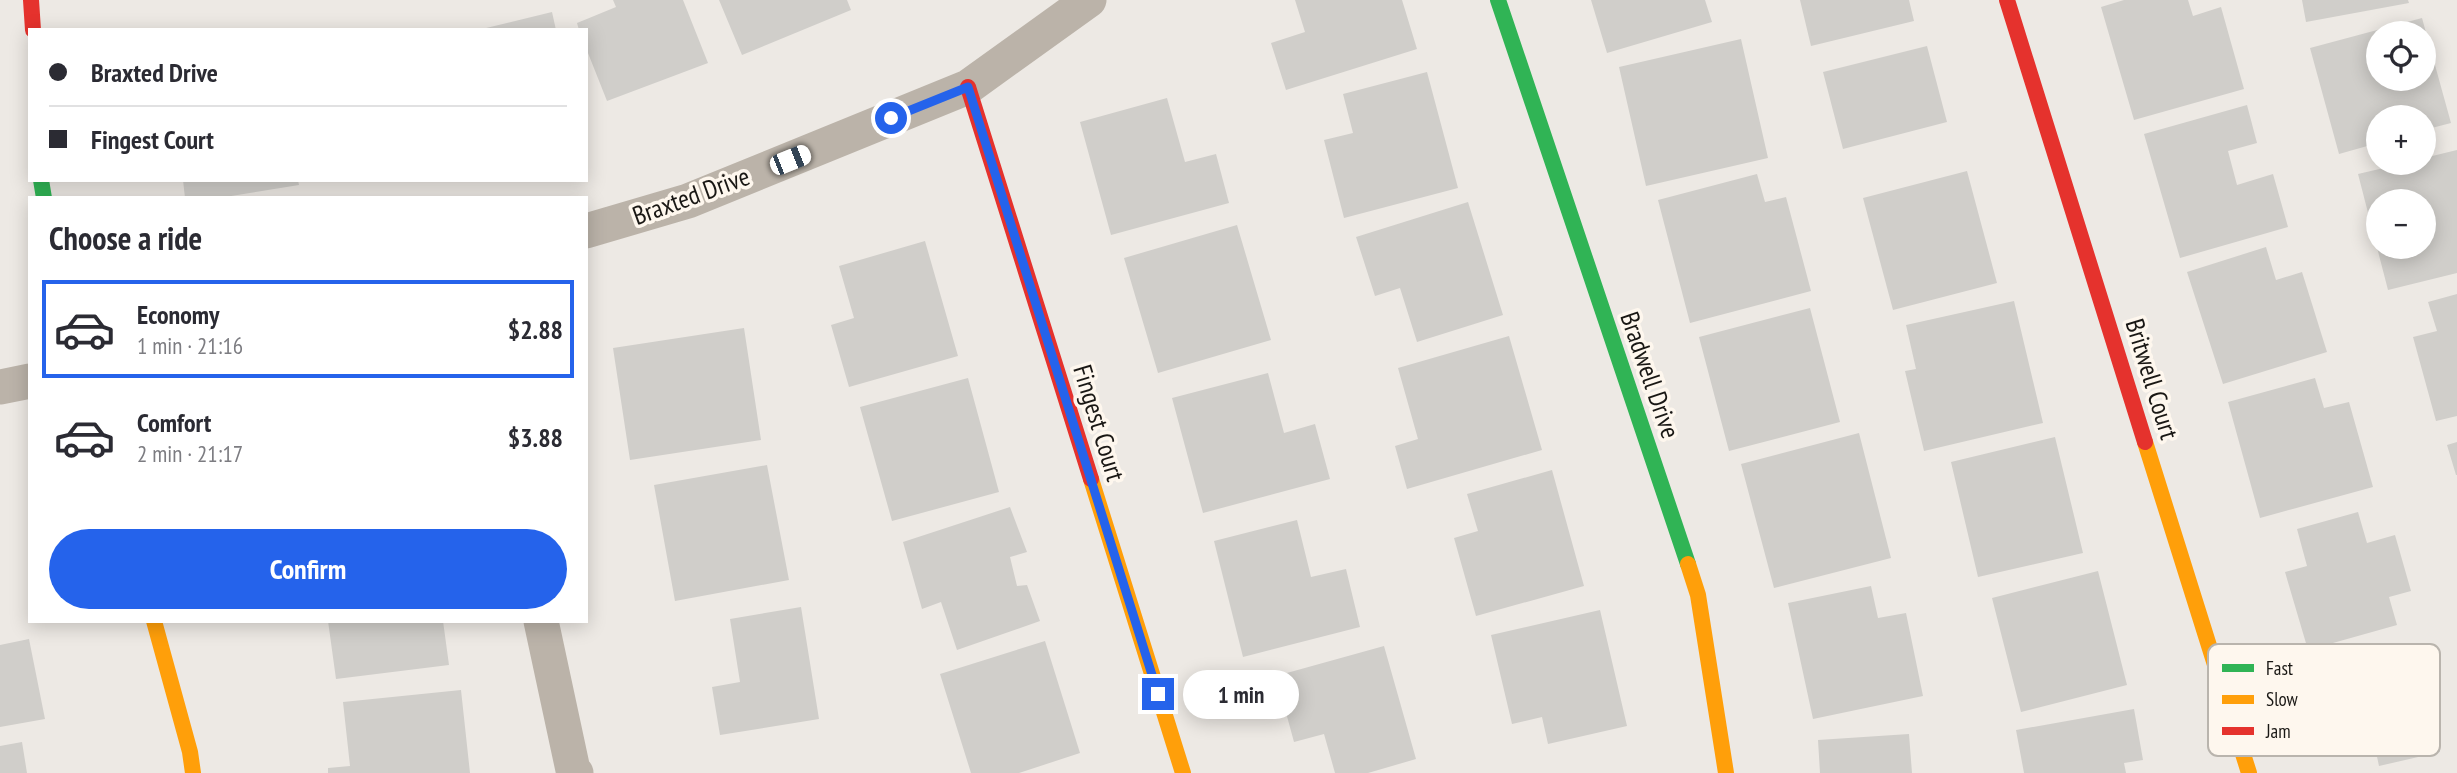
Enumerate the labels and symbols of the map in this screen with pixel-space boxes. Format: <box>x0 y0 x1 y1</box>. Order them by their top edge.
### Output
route start <box>875 102 907 134</box>
car <box>767 142 814 178</box>
street label: Braxted Drive <box>628 159 754 232</box>
street label: Bradwell Drive <box>1613 307 1688 442</box>
street label: Britwell Court <box>2119 315 2186 443</box>
street label: Fingest Court <box>1066 361 1133 485</box>
legend <box>2208 644 2440 756</box>
text: Fast <box>2266 656 2294 680</box>
callout: 1 min <box>1182 670 1298 718</box>
route end <box>1142 678 1174 710</box>
text: Slow <box>2266 687 2299 711</box>
text: Jam <box>2265 719 2291 743</box>

